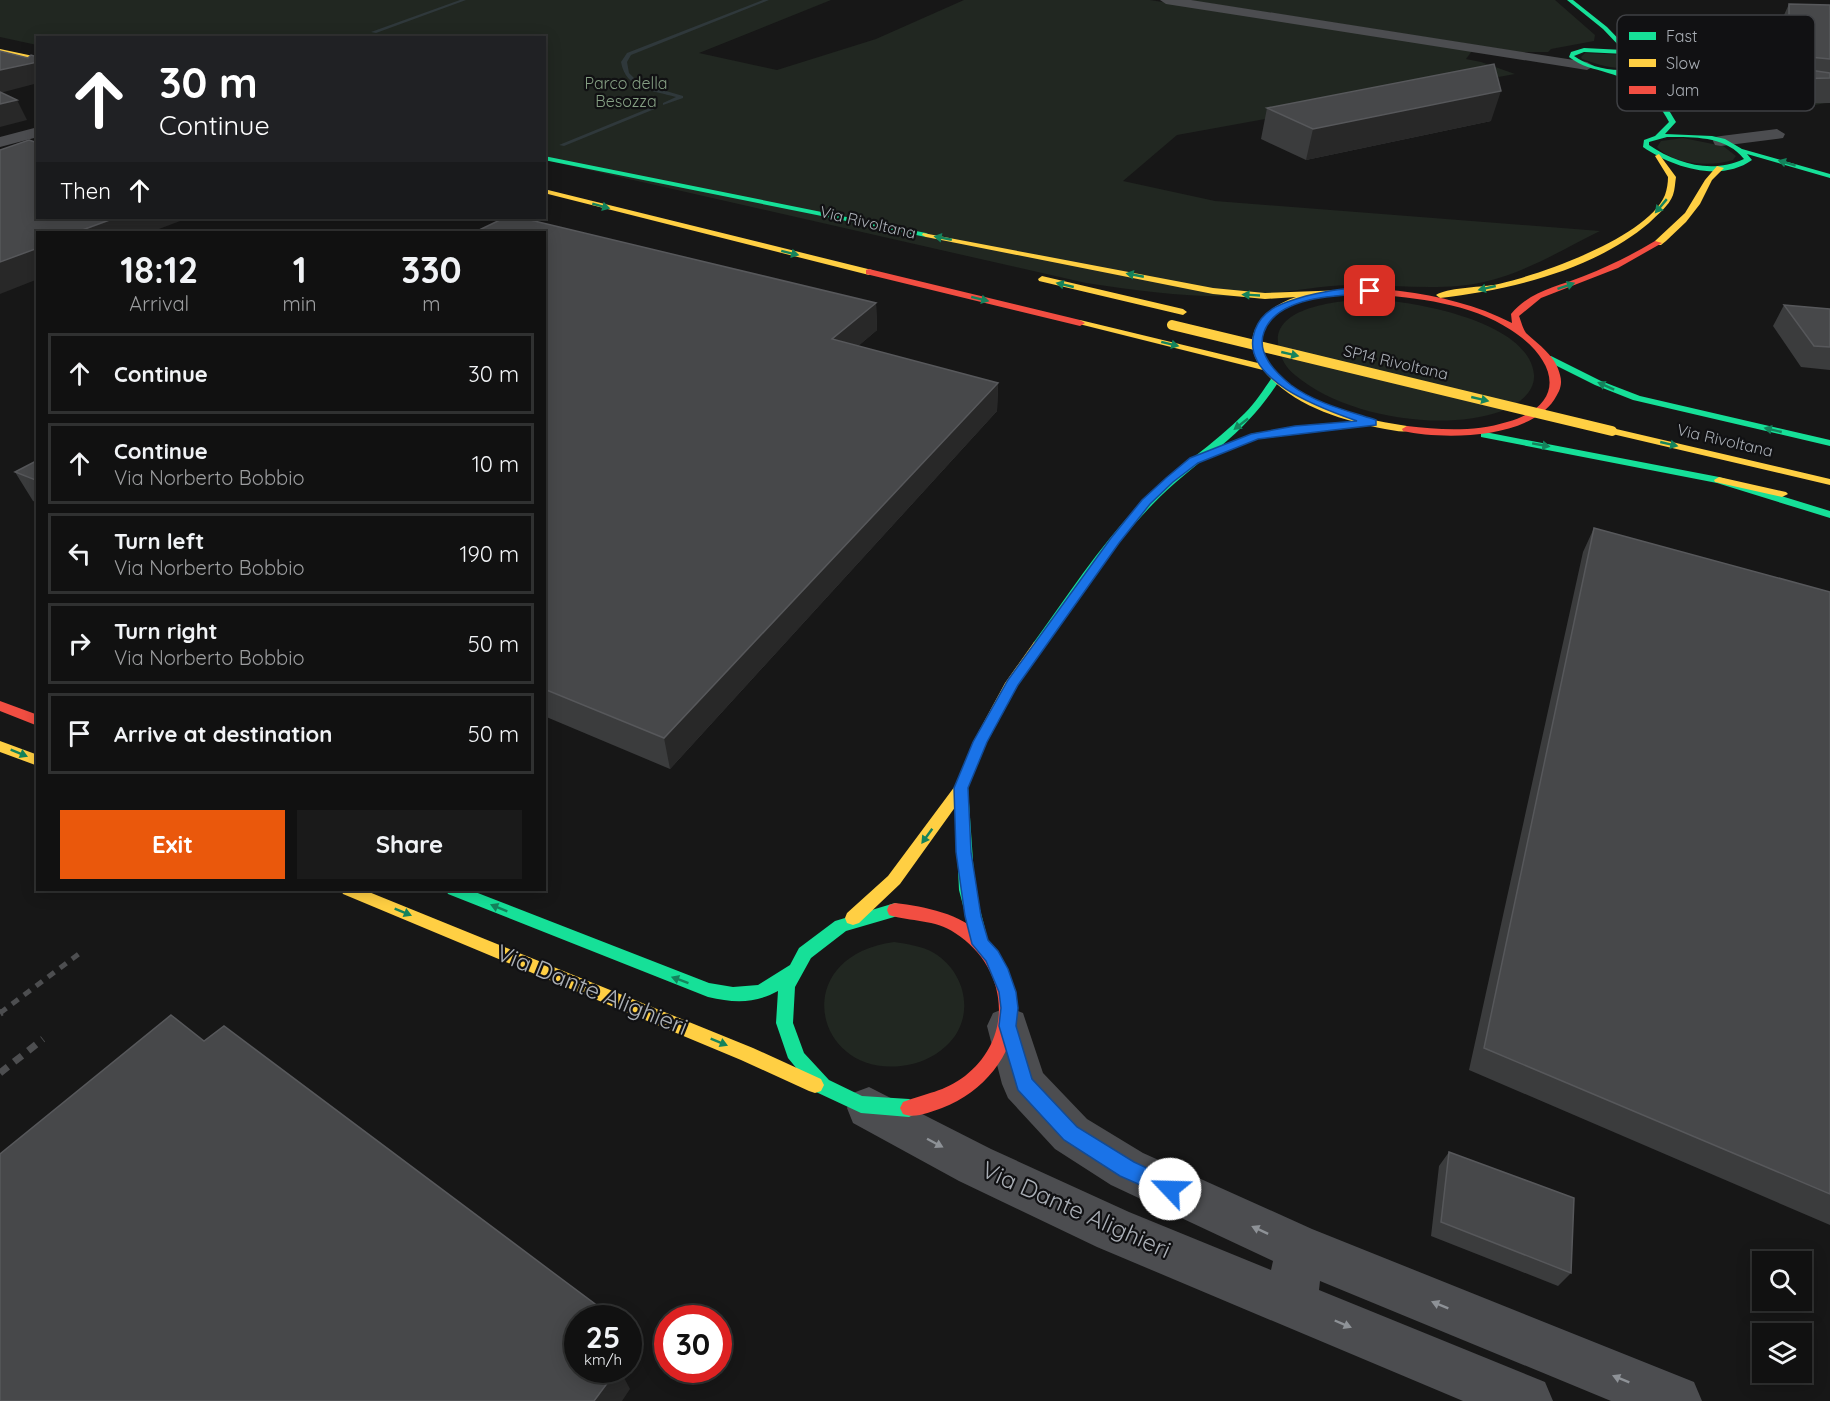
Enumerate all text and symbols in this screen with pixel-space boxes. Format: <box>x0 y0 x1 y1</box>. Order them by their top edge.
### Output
legend <box>1617 15 1815 111</box>
text: Fast <box>1666 26 1697 46</box>
text: Slow <box>1666 53 1700 73</box>
text: 30 m <box>159 56 258 109</box>
icon: ahead <box>60 60 138 138</box>
park label: Parco della Besozza <box>584 73 668 111</box>
text: Jam <box>1666 80 1699 100</box>
text: Continue <box>159 108 270 142</box>
one-way arrow <box>1778 158 1796 167</box>
icon: ahead <box>123 174 156 207</box>
text: Then <box>60 177 111 205</box>
one-way arrow <box>1655 198 1668 214</box>
one-way arrow <box>592 201 610 211</box>
street label: Via Rivoltana <box>818 201 918 243</box>
one-way arrow <box>934 233 953 242</box>
text: 18:12 <box>120 247 198 292</box>
text: 1 <box>293 247 307 292</box>
text: 330 <box>401 247 462 292</box>
one-way arrow <box>781 249 800 258</box>
pin <box>1344 265 1395 316</box>
one-way arrow <box>1125 270 1144 279</box>
icon: arrive <box>1353 274 1386 307</box>
one-way arrow <box>1056 279 1074 289</box>
one-way arrow <box>1557 280 1575 290</box>
one-way arrow <box>1478 283 1496 293</box>
one-way arrow <box>1242 290 1261 300</box>
text: Arrival <box>129 291 189 316</box>
text: min <box>283 291 317 316</box>
text: m <box>422 291 440 316</box>
one-way arrow <box>971 294 989 304</box>
one-way arrow <box>1160 340 1179 350</box>
street label: SP14 Rivoltana <box>1342 340 1450 384</box>
one-way arrow <box>1281 349 1299 359</box>
icon: ahead <box>63 357 96 390</box>
text: Continue <box>114 360 208 388</box>
text: 30 m <box>468 360 519 388</box>
one-way arrow <box>1596 381 1614 391</box>
one-way arrow <box>1471 395 1490 404</box>
one-way arrow <box>1234 417 1249 429</box>
street label: Via Rivoltana <box>1675 419 1775 461</box>
one-way arrow <box>1763 425 1782 434</box>
text: Continue <box>114 437 208 465</box>
one-way arrow <box>1660 440 1679 450</box>
one-way arrow <box>1531 441 1550 450</box>
icon: ahead <box>63 447 96 480</box>
text: 10 m <box>472 450 519 478</box>
text: Via Norberto Bobbio <box>114 465 305 490</box>
text: Turn left <box>114 527 204 555</box>
icon: left <box>63 537 96 570</box>
text: 190 m <box>459 540 519 568</box>
text: Via Norberto Bobbio <box>114 555 305 580</box>
text: Turn right <box>114 617 218 645</box>
icon: right <box>63 627 96 660</box>
text: 50 m <box>468 630 519 658</box>
text: Via Norberto Bobbio <box>114 645 305 670</box>
icon: arrive <box>63 717 96 750</box>
text: Arrive at destination <box>114 720 332 748</box>
text: 50 m <box>468 720 519 748</box>
one-way arrow <box>10 748 28 758</box>
button: Exit <box>60 810 285 879</box>
button: Share <box>297 810 522 879</box>
one-way arrow <box>921 827 933 843</box>
one-way arrow <box>489 902 507 912</box>
one-way arrow <box>394 908 412 917</box>
street label: Via Dante Alighieri <box>492 937 693 1041</box>
one-way arrow <box>670 975 688 985</box>
one-way arrow <box>710 1038 728 1047</box>
one-way arrow <box>927 1138 944 1148</box>
street label: Via Dante Alighieri <box>977 1154 1176 1264</box>
position arrow <box>1138 1157 1202 1221</box>
one-way arrow <box>1251 1225 1269 1235</box>
map controls <box>1752 1251 1812 1383</box>
button: search <box>1752 1251 1812 1311</box>
one-way arrow <box>1431 1300 1449 1309</box>
speed limit sign: 30 <box>654 1305 732 1383</box>
text: 25 <box>586 1318 620 1356</box>
one-way arrow <box>1335 1319 1353 1329</box>
button: layers <box>1752 1323 1812 1383</box>
text: km/h <box>584 1350 622 1369</box>
one-way arrow <box>1611 1374 1629 1384</box>

